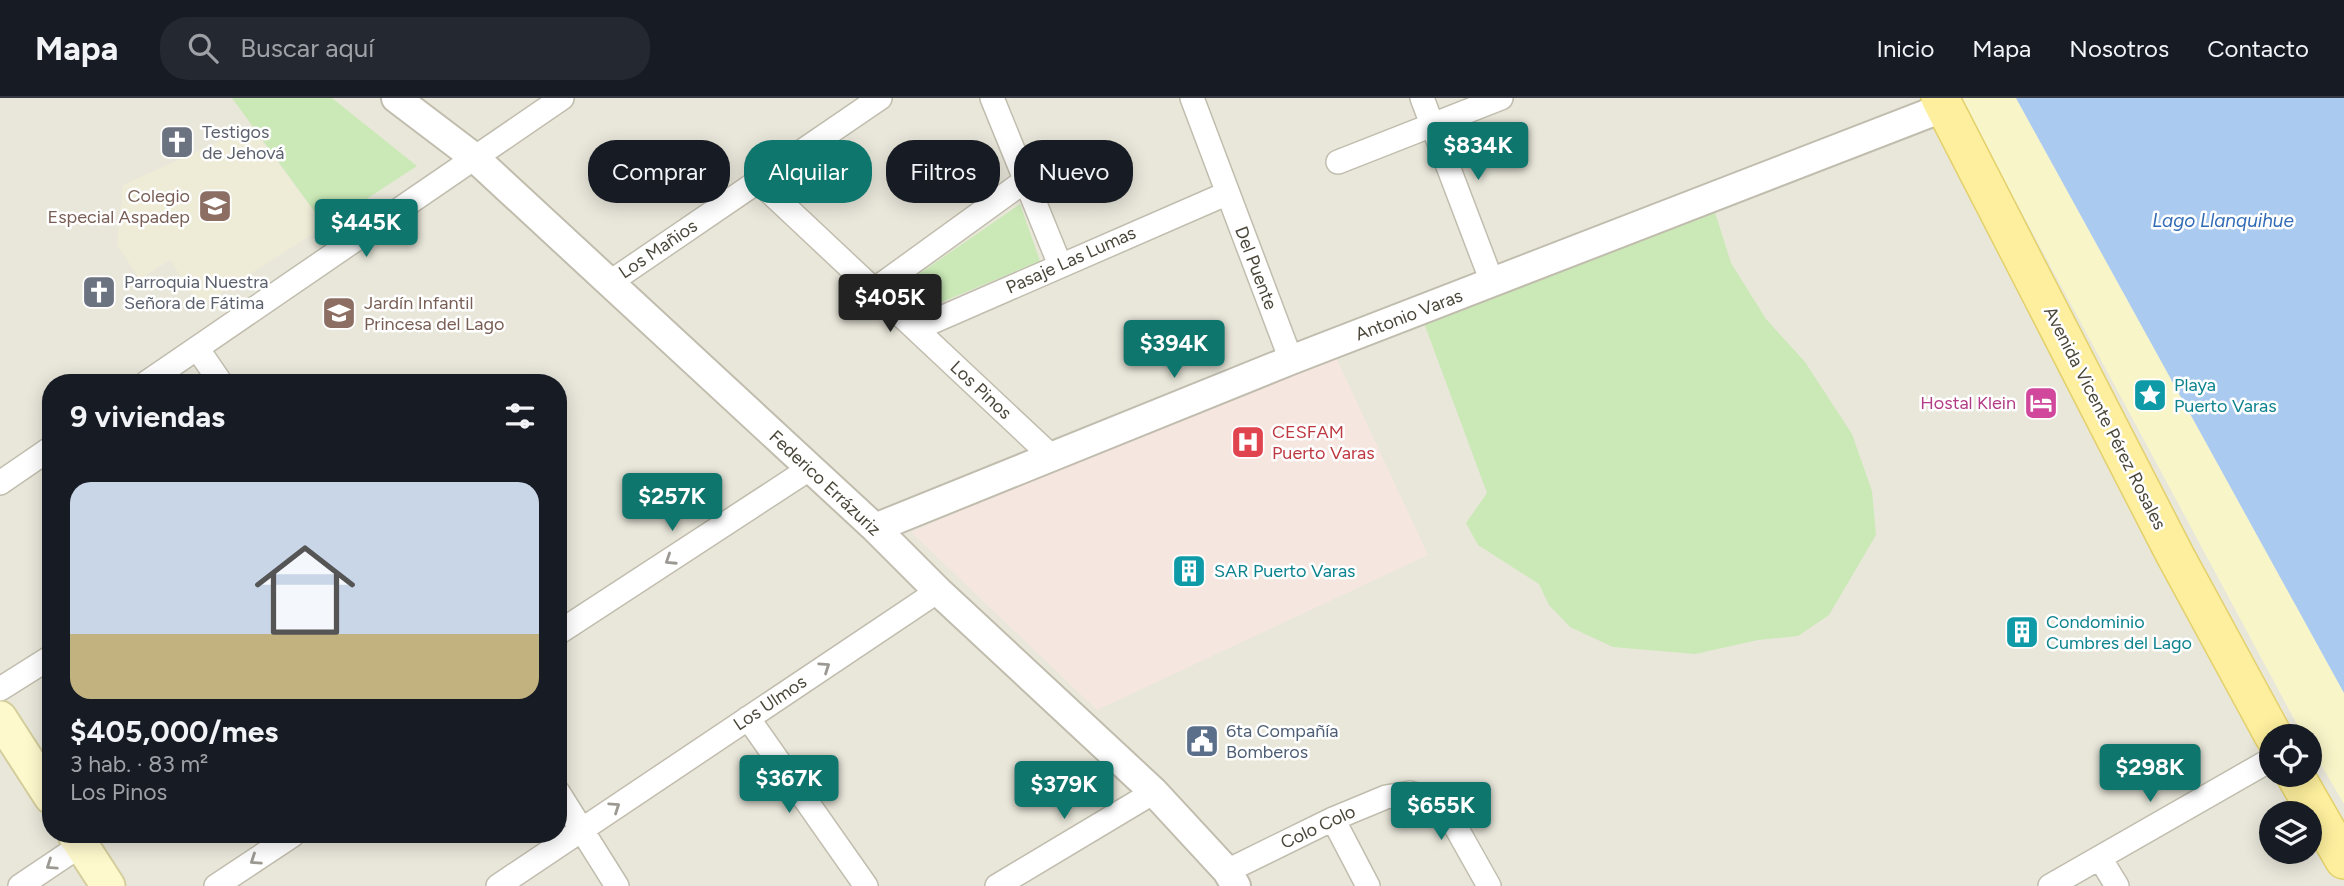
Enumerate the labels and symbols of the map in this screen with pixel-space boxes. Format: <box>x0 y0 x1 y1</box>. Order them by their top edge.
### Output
place label: Testigos de Jehová <box>202 121 284 164</box>
pin: $834K <box>1429 122 1527 182</box>
church icon: Testigos de Jehová <box>158 123 196 161</box>
place label: Colegio Especial Aspadep <box>48 185 190 228</box>
school or university icon: Colegio Especial Aspadep <box>196 187 234 225</box>
pin: $445K <box>317 200 415 259</box>
water label: Lago Llanquihue <box>2152 209 2294 232</box>
street label: Los Mañios <box>615 215 701 283</box>
street label: Pasaje Las Lumas <box>1003 222 1139 298</box>
street label: Del Puente <box>1230 223 1282 313</box>
place label: Parroquia Nuestra Señora de Fátima <box>124 271 269 314</box>
church icon: Parroquia Nuestra Señora de Fátima <box>80 273 118 311</box>
pin: $405K <box>841 274 939 334</box>
street label: Antonio Varas <box>1352 284 1466 346</box>
place label: Jardín Infantil Princesa del Lago <box>364 292 505 335</box>
school or university icon: Jardín Infantil Princesa del Lago <box>320 294 358 332</box>
street label: Avenida Vicente Pérez Rosales <box>2039 303 2171 533</box>
pin: $394K <box>1125 320 1223 380</box>
street label: Los Pinos <box>946 356 1016 424</box>
place label: Playa Puerto Varas <box>2174 374 2277 417</box>
place icon: Playa Puerto Varas <box>2131 376 2169 414</box>
hotel icon: Hostal Klein <box>2022 384 2060 422</box>
place label: Hostal Klein <box>1920 392 2016 414</box>
place label: CESFAM Puerto Varas <box>1272 421 1375 464</box>
hospital icon: CESFAM Puerto Varas <box>1229 423 1267 461</box>
street label: Federico Errázuriz <box>765 426 886 541</box>
pin: $257K <box>623 474 721 533</box>
one-way arrow <box>665 552 678 565</box>
building icon: SAR Puerto Varas <box>1170 552 1208 590</box>
place label: SAR Puerto Varas <box>1214 560 1356 582</box>
place label: Condominio Cumbres del Lago <box>2046 611 2192 654</box>
building icon: Condominio Cumbres del Lago <box>2003 613 2041 651</box>
one-way arrow <box>817 663 830 675</box>
street label: Los Ulmos <box>729 671 811 735</box>
place label: 6ta Compañía Bomberos <box>1226 720 1339 763</box>
public building icon: 6ta Compañía Bomberos <box>1183 722 1221 760</box>
pin: $298K <box>2101 744 2199 804</box>
pin: $367K <box>740 756 838 815</box>
pin: $379K <box>1015 762 1113 821</box>
pin: $655K <box>1392 782 1490 842</box>
street label: Colo Colo <box>1277 800 1359 854</box>
one-way arrow <box>608 802 621 815</box>
one-way arrow <box>249 852 262 865</box>
one-way arrow <box>46 857 59 870</box>

